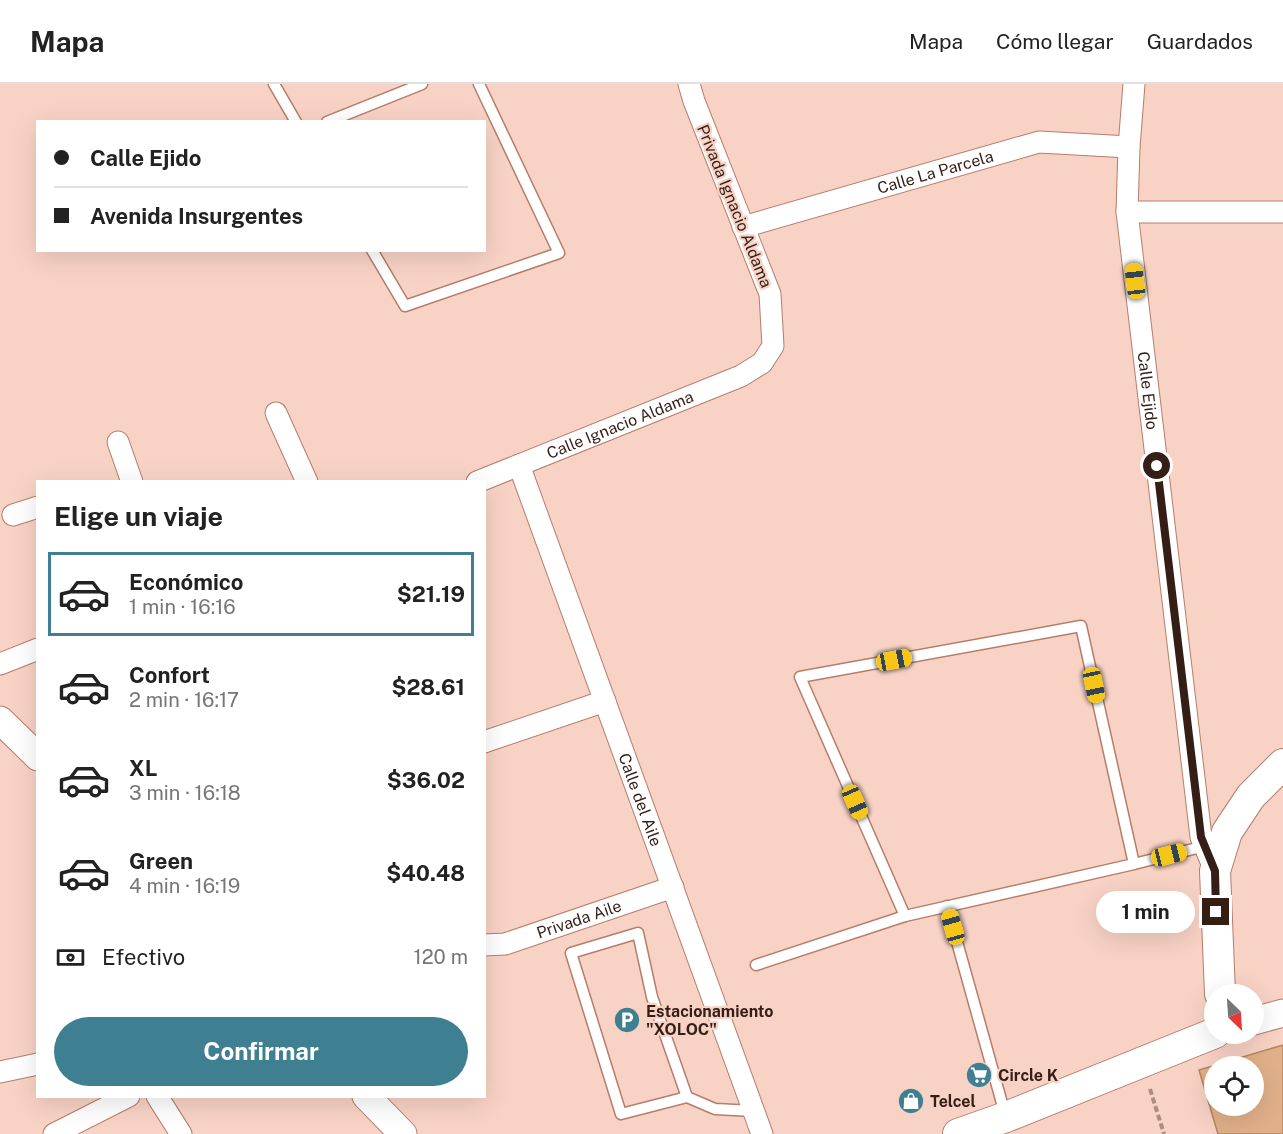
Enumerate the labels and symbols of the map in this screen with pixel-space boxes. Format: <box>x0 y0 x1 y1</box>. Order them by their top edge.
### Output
street label: Privada Ignacio Aldama <box>693 122 776 290</box>
street label: Calle La Parcela <box>875 147 996 198</box>
car <box>1124 262 1146 300</box>
street label: Calle Ejido <box>1134 350 1162 431</box>
street label: Calle Ignacio Aldama <box>544 387 696 463</box>
route start <box>1143 452 1170 479</box>
car <box>875 648 913 672</box>
car <box>1081 666 1107 704</box>
street label: Calle del Aile <box>614 751 666 849</box>
car <box>839 782 871 822</box>
car <box>1149 842 1189 868</box>
callout: 1 min <box>1096 891 1195 933</box>
street label: Privada Aile <box>534 896 624 943</box>
route end <box>1202 898 1229 925</box>
car <box>939 907 967 947</box>
north arrow <box>1204 984 1264 1044</box>
place label: Estacionamiento "XOLOC" <box>646 1002 773 1039</box>
parking icon: Estacionamiento "XOLOC" <box>612 1005 642 1035</box>
supermarket icon: Circle K <box>964 1060 994 1090</box>
place label: Circle K <box>998 1066 1059 1085</box>
shop icon: Telcel <box>896 1086 926 1116</box>
place label: Telcel <box>930 1092 976 1111</box>

